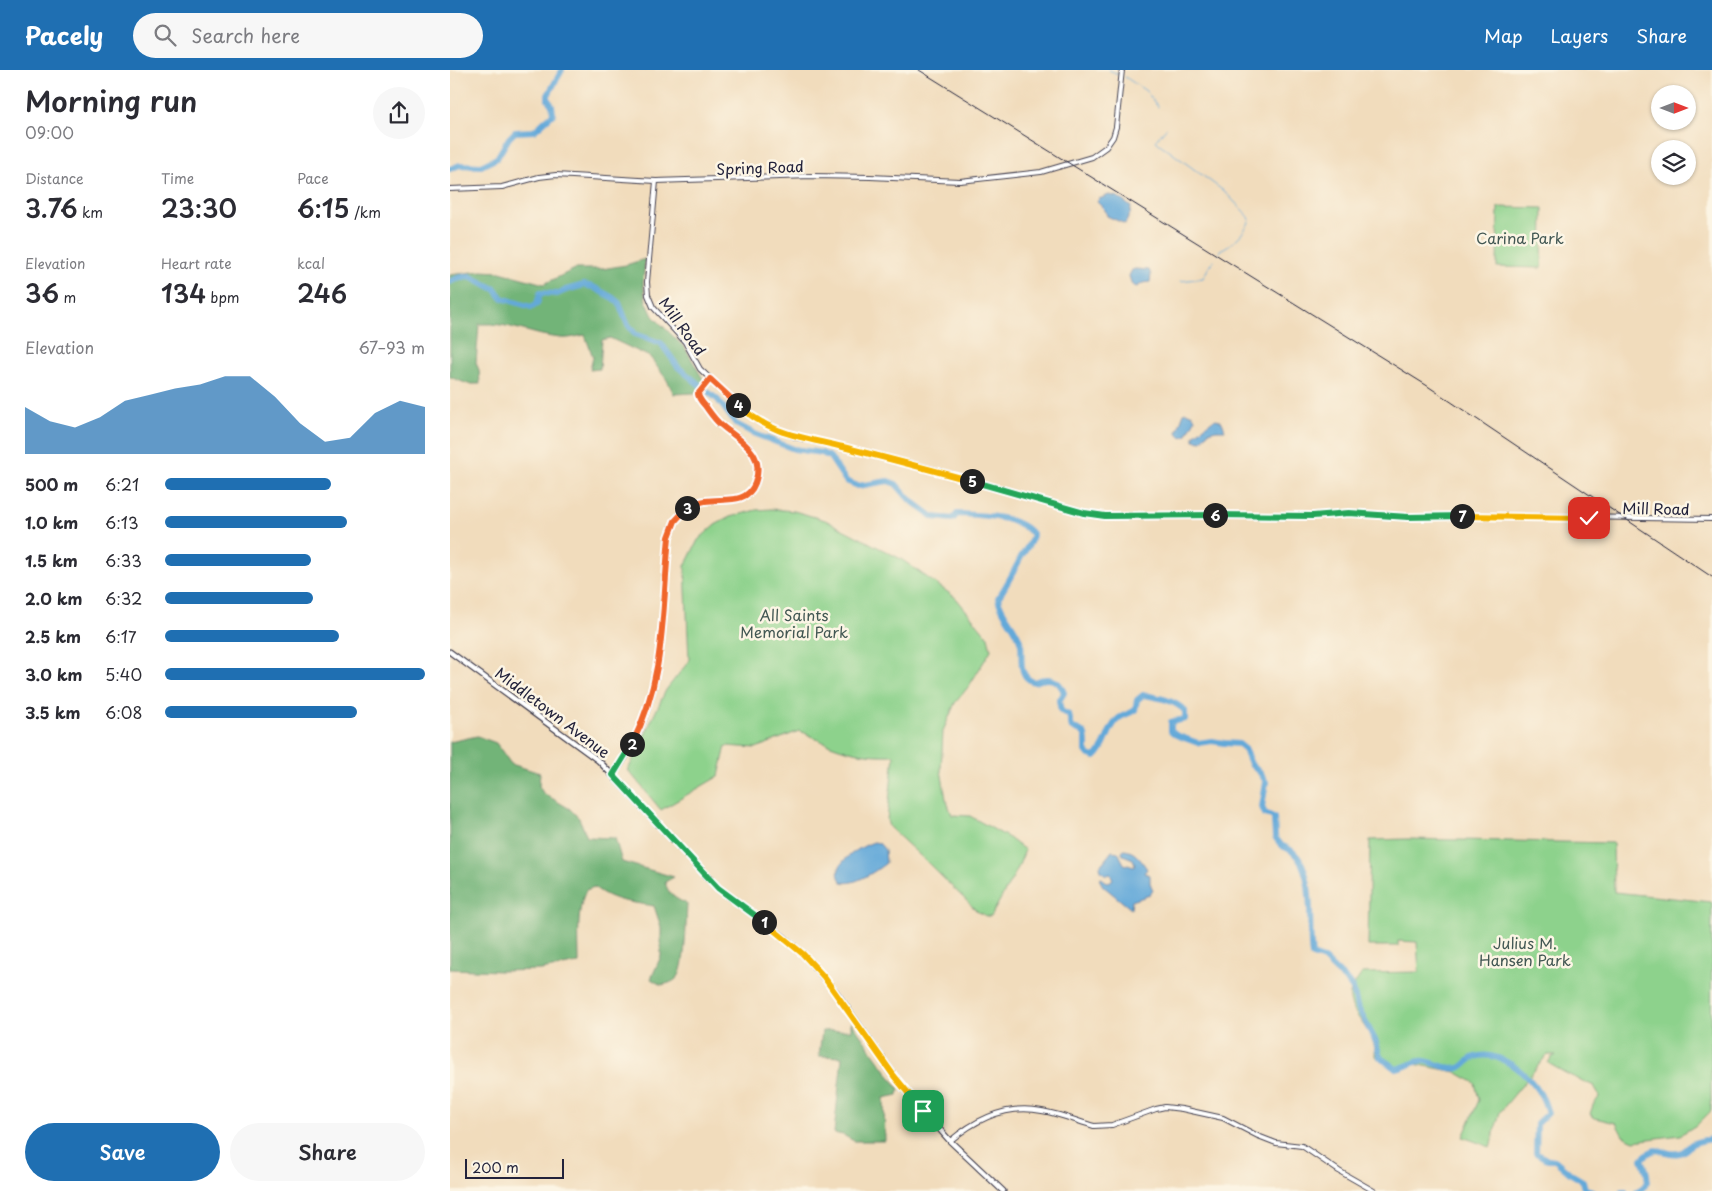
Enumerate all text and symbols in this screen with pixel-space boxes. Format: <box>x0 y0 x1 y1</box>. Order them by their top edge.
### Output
search box <box>133 13 483 58</box>
text: Pacely <box>25 17 103 53</box>
icon: search <box>151 21 179 49</box>
text: Search here <box>191 21 300 49</box>
text: Map <box>1484 22 1523 49</box>
text: Layers <box>1551 22 1608 49</box>
text: Share <box>1636 22 1687 49</box>
text: Morning run <box>25 79 197 122</box>
north arrow <box>1651 85 1696 130</box>
map controls <box>1651 85 1696 185</box>
button: share <box>373 87 425 139</box>
text: 09:00 <box>25 120 74 144</box>
button: layers <box>1651 140 1696 185</box>
street label: Spring Road <box>716 154 804 180</box>
text: Distance <box>25 168 84 189</box>
text: Time <box>161 168 194 189</box>
text: Pace <box>297 168 329 189</box>
text: 3.76 <box>25 189 77 227</box>
text: 23:30 <box>161 189 237 227</box>
text: 6:15 <box>297 189 350 227</box>
text: km <box>77 202 103 223</box>
text: /km <box>350 202 381 223</box>
park label: Carina Park <box>1476 226 1564 249</box>
text: Elevation <box>25 253 85 274</box>
text: Heart rate <box>161 253 232 274</box>
text: kcal <box>297 253 325 274</box>
text: 36 <box>25 274 59 312</box>
text: 134 <box>161 274 206 312</box>
text: 246 <box>297 274 347 312</box>
text: m <box>59 287 76 308</box>
text: bpm <box>206 287 240 308</box>
street label: Mill Road <box>654 292 712 360</box>
text: Elevation <box>25 335 94 359</box>
text: 67–93 m <box>359 335 425 359</box>
pin: 4 <box>726 392 750 418</box>
text: 4 <box>734 395 743 416</box>
pin: 5 <box>960 468 984 494</box>
text: 5 <box>968 471 977 492</box>
text: 500 m <box>25 472 78 496</box>
text: 6:21 <box>105 472 139 496</box>
pin: 3 <box>674 496 700 520</box>
street label: Mill Road <box>1622 496 1690 520</box>
pin <box>1568 497 1610 539</box>
text: 3 <box>683 498 692 519</box>
pin: 6 <box>1202 502 1228 528</box>
pin: 7 <box>1450 504 1474 528</box>
icon: check <box>1575 504 1603 532</box>
text: 6 <box>1211 505 1220 526</box>
text: 7 <box>1458 506 1467 527</box>
text: 1.0 km <box>25 510 78 534</box>
text: 6:13 <box>105 510 139 534</box>
text: 1.5 km <box>25 548 78 572</box>
text: 6:33 <box>105 548 142 572</box>
text: 2.0 km <box>25 586 82 610</box>
text: 6:32 <box>105 586 142 610</box>
park label: All Saints Memorial Park <box>740 603 848 643</box>
text: 2.5 km <box>25 624 81 648</box>
text: 6:17 <box>105 624 137 648</box>
street label: Middletown Avenue <box>491 661 615 763</box>
text: 3.0 km <box>25 662 82 686</box>
text: 5:40 <box>105 662 142 686</box>
text: 3.5 km <box>25 700 80 724</box>
text: 6:08 <box>105 700 142 724</box>
pin: 2 <box>620 732 644 756</box>
text: 2 <box>628 734 637 755</box>
pin: 1 <box>752 910 776 934</box>
text: 1 <box>761 912 768 933</box>
park label: Julius M. Hansen Park <box>1479 931 1571 971</box>
pin <box>902 1090 944 1132</box>
icon: arrive <box>909 1097 937 1125</box>
button: Save <box>25 1123 220 1181</box>
button: Share <box>230 1123 425 1181</box>
scale bar <box>465 1156 564 1179</box>
text: 200 m <box>472 1157 519 1178</box>

